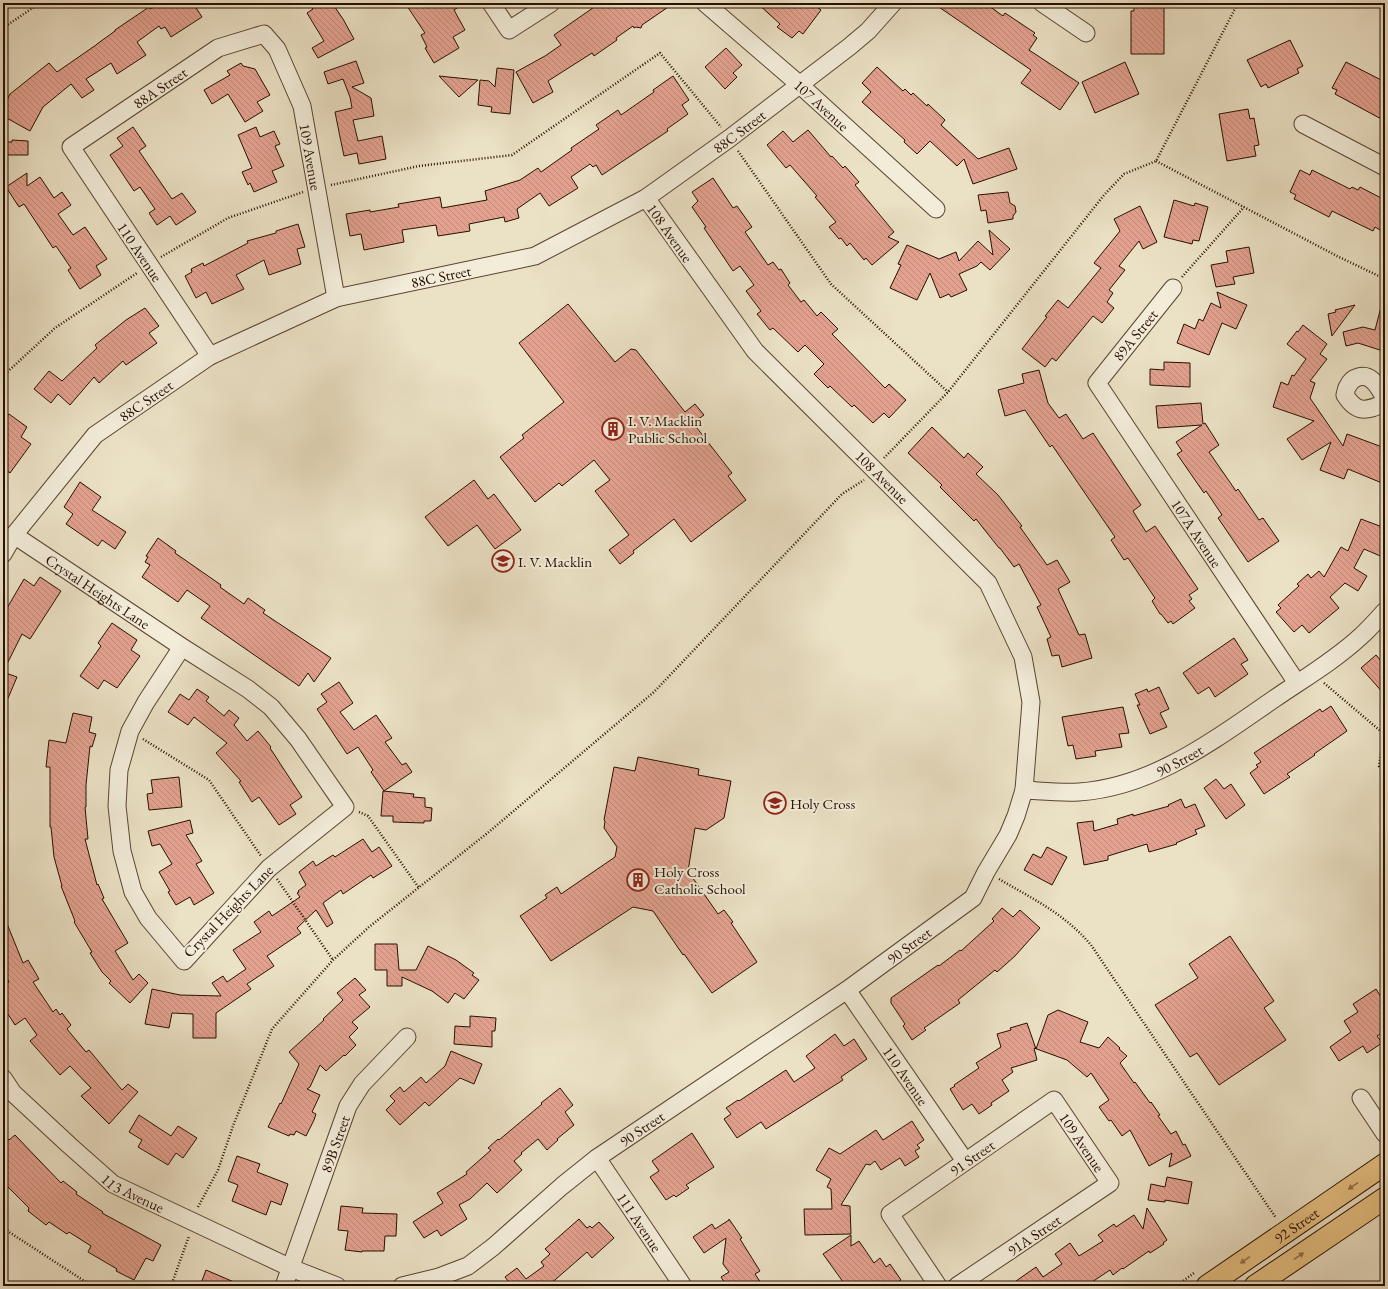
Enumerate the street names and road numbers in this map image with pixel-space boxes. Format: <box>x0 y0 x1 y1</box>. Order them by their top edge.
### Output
street label: 88A Street <box>129 62 191 112</box>
street label: 107 Avenue <box>790 75 853 135</box>
street label: 88C Street <box>709 105 769 157</box>
street label: 109 Avenue <box>296 122 326 192</box>
street label: 108 Avenue <box>643 200 697 266</box>
street label: 110 Avenue <box>113 219 167 285</box>
street label: 88C Street <box>409 260 473 291</box>
street label: 89A Street <box>1109 305 1162 365</box>
street label: 88C Street <box>115 375 176 425</box>
street label: 108 Avenue <box>851 446 913 508</box>
street label: 107A Avenue <box>1167 495 1227 571</box>
street label: Crystal Heights Lane <box>42 549 154 633</box>
street label: 90 Street <box>1153 740 1206 780</box>
street label: Crystal Heights Lane <box>179 861 277 961</box>
street label: 90 Street <box>883 922 935 967</box>
street label: 110 Avenue <box>879 1042 933 1109</box>
street label: 90 Street <box>615 1106 668 1150</box>
street label: 109 Avenue <box>1056 1109 1109 1176</box>
street label: 89B Street <box>316 1112 354 1175</box>
street label: 91 Street <box>946 1135 998 1179</box>
street label: 113 Avenue <box>98 1169 167 1216</box>
street label: 111 Avenue <box>613 1189 667 1255</box>
street label: 92 Street <box>1270 1203 1322 1247</box>
street label: 91A Street <box>1004 1210 1065 1260</box>

